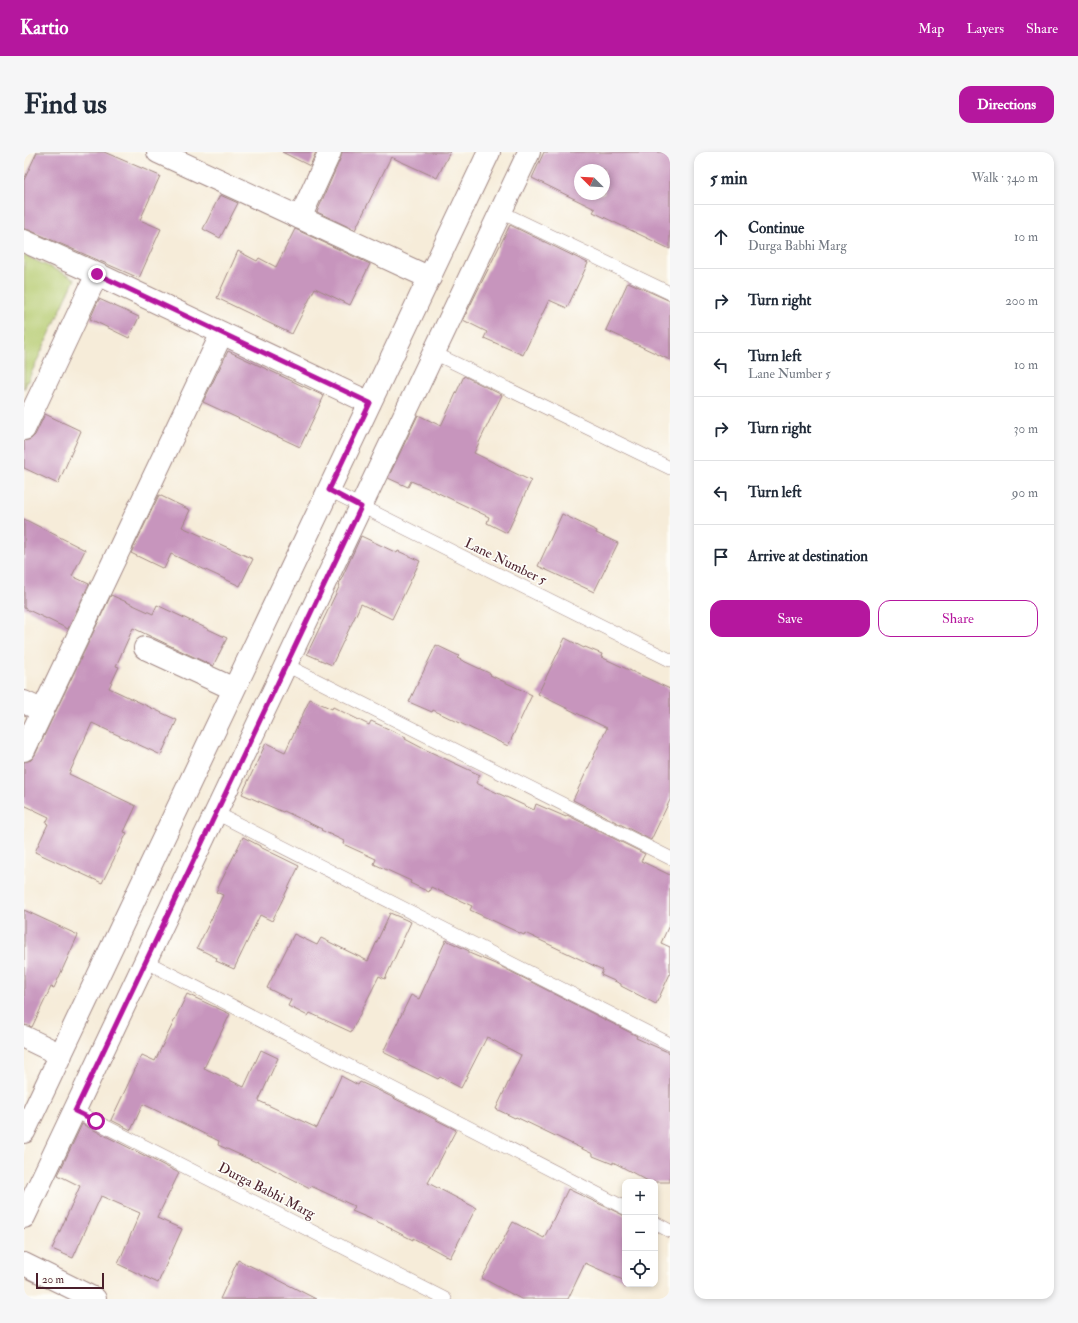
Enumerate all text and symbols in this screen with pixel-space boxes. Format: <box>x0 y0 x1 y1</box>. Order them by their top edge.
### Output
text: Kartio <box>20 16 68 40</box>
text: Map <box>918 20 944 37</box>
text: Layers <box>966 20 1004 37</box>
text: Share <box>1026 20 1058 37</box>
button: Directions <box>959 86 1054 123</box>
text: Find us <box>24 87 107 122</box>
north arrow <box>574 164 610 200</box>
text: 5 min <box>710 168 748 189</box>
text: Walk · 340 m <box>972 170 1038 186</box>
text: Continue <box>748 219 804 238</box>
icon: ahead <box>710 226 732 248</box>
text: 10 m <box>1014 229 1038 245</box>
text: Durga Babhi Marg <box>748 238 847 254</box>
route end <box>88 265 106 283</box>
icon: right <box>710 290 732 312</box>
text: Turn right <box>748 291 811 310</box>
text: 200 m <box>1005 293 1038 309</box>
text: Turn left <box>748 347 802 366</box>
icon: left <box>710 354 732 376</box>
text: 10 m <box>1014 357 1038 373</box>
text: Lane Number 5 <box>748 366 831 382</box>
icon: right <box>710 418 732 440</box>
text: Turn right <box>748 419 811 438</box>
text: 30 m <box>1014 421 1038 437</box>
icon: left <box>710 482 732 504</box>
text: Turn left <box>748 483 802 502</box>
text: 90 m <box>1012 485 1038 501</box>
street label: Lane Number 5 <box>462 534 550 589</box>
icon: arrive <box>710 546 732 568</box>
text: Arrive at destination <box>748 547 868 566</box>
button: Save <box>710 600 870 637</box>
button: Share <box>878 600 1038 637</box>
route start <box>87 1112 105 1130</box>
street label: Durga Babhi Marg <box>216 1159 319 1223</box>
map controls <box>622 1179 658 1287</box>
button: + <box>622 1179 658 1215</box>
button: − <box>622 1215 658 1251</box>
button: locate <box>622 1251 658 1287</box>
scale bar <box>36 1271 104 1290</box>
text: 20 m <box>42 1273 64 1286</box>

